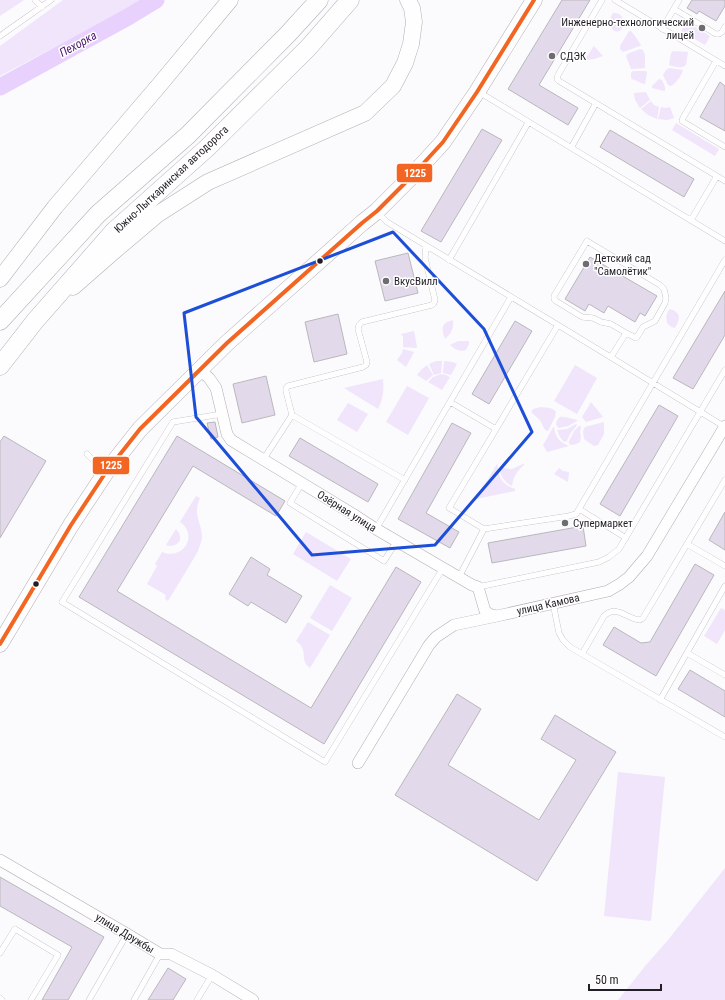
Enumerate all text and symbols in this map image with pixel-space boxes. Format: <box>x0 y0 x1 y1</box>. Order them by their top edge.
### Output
place label: Инженерно-технологический лицей <box>561 16 694 42</box>
marker: Инженерно-технологический лицей <box>697 23 707 33</box>
water label: Пехорка <box>57 28 99 60</box>
place label: СДЭК <box>560 50 587 63</box>
marker: СДЭК <box>547 51 557 61</box>
street label: Южно-Лыткаринская автодорога <box>112 123 231 236</box>
line badge: 1225 <box>396 163 433 183</box>
text: 1225 <box>404 167 427 180</box>
place label: Детский сад "Самолётик" <box>594 252 651 278</box>
unlabelled marker <box>315 256 325 266</box>
marker: Детский сад "Самолётик" <box>581 259 591 269</box>
place label: ВкусВилл <box>394 275 438 288</box>
marker: ВкусВилл <box>381 276 391 286</box>
line badge: 1225 <box>92 456 130 475</box>
text: 1225 <box>100 459 123 472</box>
street label: Озёрная улица <box>315 488 379 535</box>
place label: Супермаркет <box>573 517 633 530</box>
marker: Супермаркет <box>560 518 570 528</box>
unlabelled marker <box>31 579 41 589</box>
street label: улица Камова <box>515 591 581 618</box>
street label: улица Дружбы <box>93 911 157 956</box>
scale bar <box>589 966 661 992</box>
text: 50 m <box>595 973 619 987</box>

